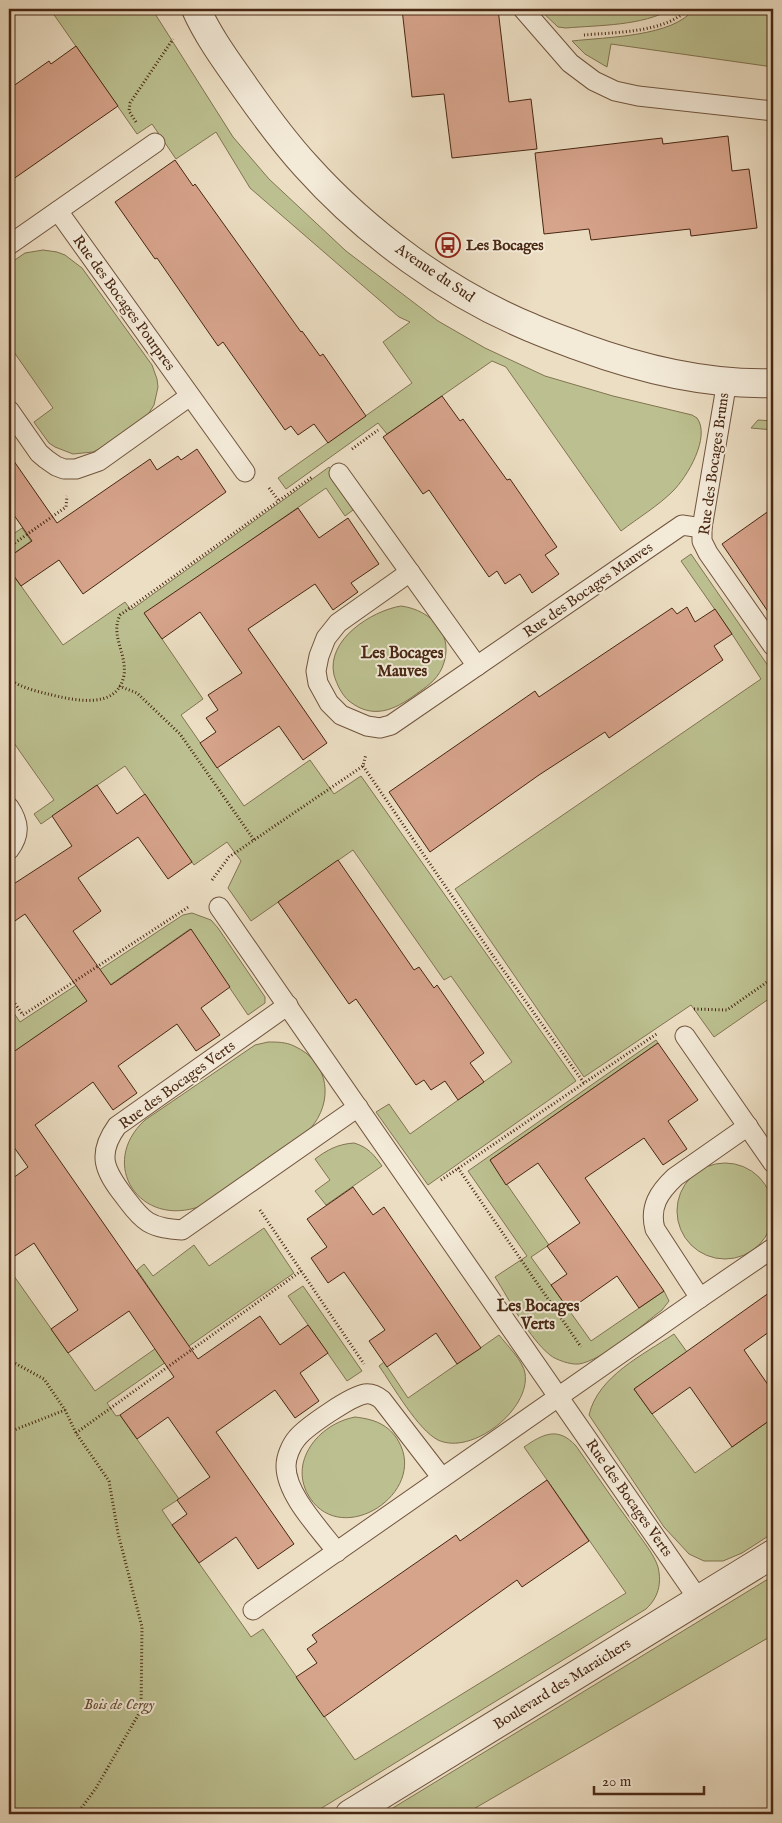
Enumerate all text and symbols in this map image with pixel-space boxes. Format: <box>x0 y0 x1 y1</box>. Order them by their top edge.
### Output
street label: Rue des Bocages Pourpres <box>69 232 179 374</box>
bus stop icon: Les Bocages <box>435 232 461 258</box>
place label: Les Bocages <box>466 236 544 255</box>
street label: Avenue du Sud <box>391 239 479 307</box>
street label: Rue des Bocages Bruns <box>695 392 733 536</box>
street label: Rue des Bocages Mauves <box>519 538 657 642</box>
district label: Les Bocages Mauves <box>361 644 444 682</box>
street label: Rue des Bocages Verts <box>115 1036 239 1134</box>
district label: Les Bocages Verts <box>497 1297 580 1335</box>
street label: Rue des Bocages Verts <box>581 1436 677 1560</box>
street label: Boulevard des Maraichers <box>490 1634 634 1734</box>
park label: Bois de Cergy <box>84 1695 155 1715</box>
scale bar <box>594 1763 704 1795</box>
text: 20 m <box>602 1772 632 1791</box>

